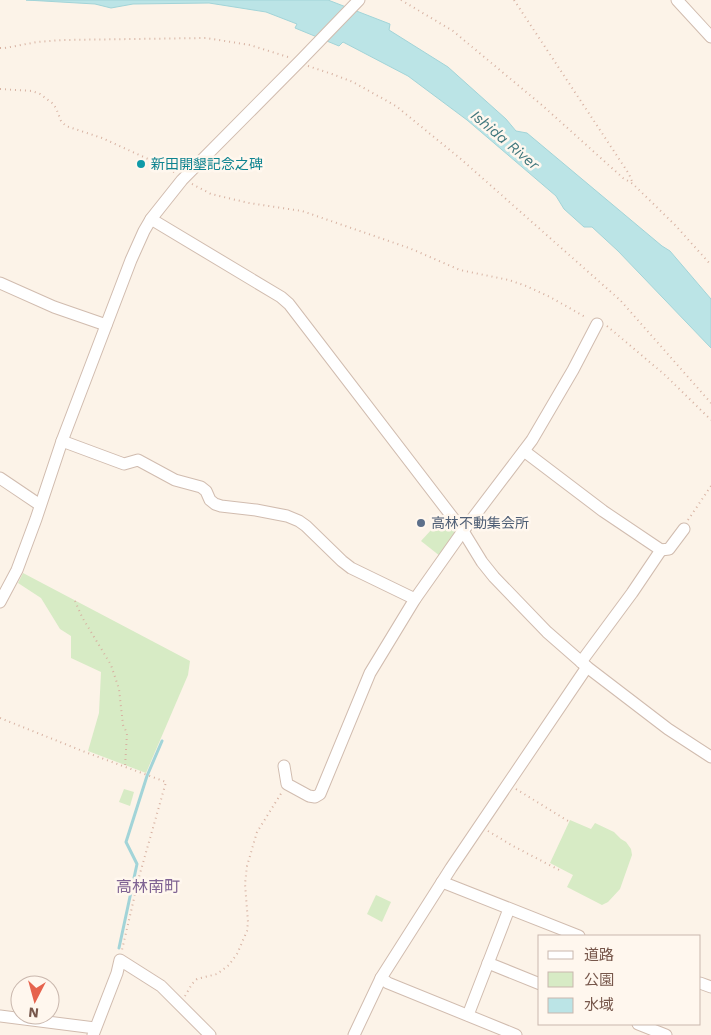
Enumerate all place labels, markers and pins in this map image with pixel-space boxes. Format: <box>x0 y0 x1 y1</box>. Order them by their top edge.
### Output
place label: 新田開墾記念之碑 <box>151 156 263 172</box>
marker: 新田開墾記念之碑 <box>135 158 147 170</box>
place label: 高林不動集会所 <box>431 515 529 531</box>
marker: 高林不動集会所 <box>415 517 427 529</box>

